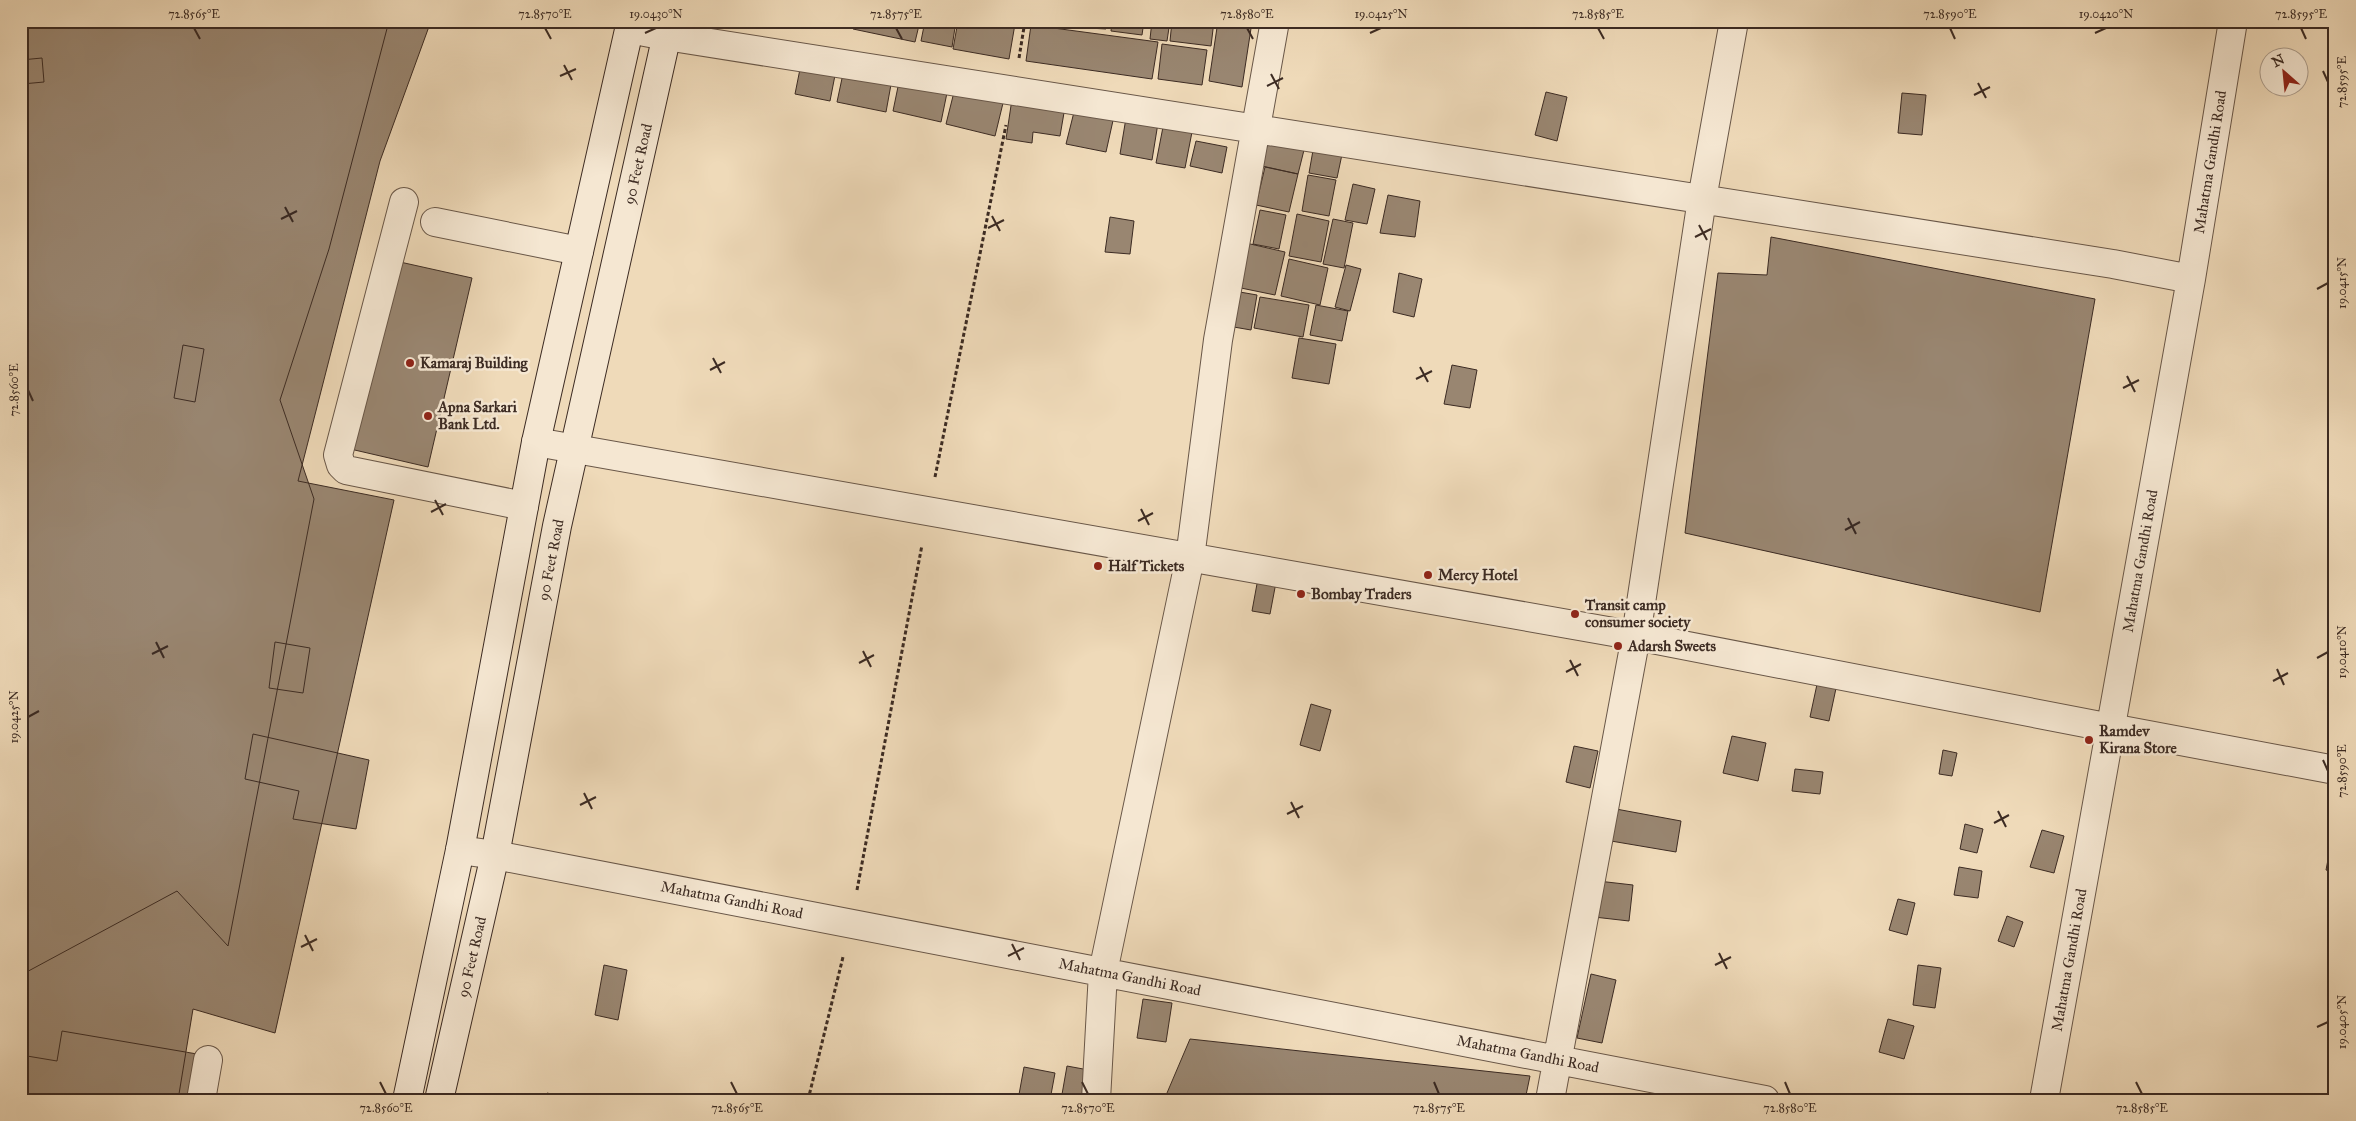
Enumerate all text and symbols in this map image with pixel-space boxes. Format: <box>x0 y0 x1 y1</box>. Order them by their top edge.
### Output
text: 72.8565°E <box>168 7 220 21</box>
text: 72.8570°E <box>518 7 572 21</box>
text: 19.0430°N <box>629 7 683 21</box>
text: 72.8575°E <box>870 7 922 21</box>
text: 72.8580°E <box>1220 7 1274 21</box>
text: 19.0425°N <box>1354 7 1408 21</box>
text: 72.8585°E <box>1572 7 1624 21</box>
text: 72.8590°E <box>1923 7 1977 21</box>
text: 19.0420°N <box>2079 7 2133 21</box>
text: 72.8595°E <box>2275 7 2327 21</box>
north arrow <box>2258 48 2308 98</box>
text: N <box>2269 51 2288 71</box>
text: 72.8595°E <box>2335 56 2349 108</box>
street label: Mahatma Gandhi Road <box>2190 89 2230 235</box>
street label: 90 Feet Road <box>620 121 656 206</box>
text: 19.0415°N <box>2335 257 2349 309</box>
place label: Kamaraj Building <box>420 354 529 373</box>
marker: Kamaraj Building <box>404 357 416 369</box>
text: 72.8560°E <box>7 363 21 417</box>
place label: Apna Sarkari Bank Ltd. <box>437 398 518 433</box>
marker: Apna Sarkari Bank Ltd. <box>422 410 434 422</box>
street label: Mahatma Gandhi Road <box>2119 488 2161 634</box>
street label: 90 Feet Road <box>534 517 568 602</box>
place label: Half Tickets <box>1108 557 1185 575</box>
marker: Half Tickets <box>1092 560 1104 572</box>
place label: Mercy Hotel <box>1438 566 1519 585</box>
marker: Mercy Hotel <box>1422 569 1434 581</box>
place label: Bombay Traders <box>1311 585 1412 604</box>
marker: Bombay Traders <box>1295 588 1307 600</box>
place label: Transit camp consumer society <box>1584 596 1691 632</box>
marker: Transit camp consumer society <box>1569 608 1581 620</box>
text: 19.0410°N <box>2335 625 2349 679</box>
place label: Adarsh Sweets <box>1627 637 1717 655</box>
marker: Adarsh Sweets <box>1612 640 1624 652</box>
text: 19.0425°N <box>7 690 21 744</box>
place label: Ramdev Kirana Store <box>2099 722 2177 757</box>
marker: Ramdev Kirana Store <box>2083 734 2095 746</box>
text: 72.8590°E <box>2335 744 2349 798</box>
street label: Mahatma Gandhi Road <box>659 877 805 923</box>
street label: Mahatma Gandhi Road <box>2048 887 2090 1033</box>
street label: 90 Feet Road <box>454 914 490 999</box>
street label: Mahatma Gandhi Road <box>1057 954 1203 1000</box>
text: 19.0405°N <box>2335 995 2349 1049</box>
street label: Mahatma Gandhi Road <box>1455 1031 1601 1077</box>
text: 72.8560°E <box>359 1101 413 1115</box>
text: 72.8565°E <box>711 1101 763 1115</box>
text: 72.8570°E <box>1061 1101 1115 1115</box>
text: 72.8575°E <box>1413 1101 1465 1115</box>
text: 72.8580°E <box>1763 1101 1817 1115</box>
text: 72.8585°E <box>2116 1101 2168 1115</box>

